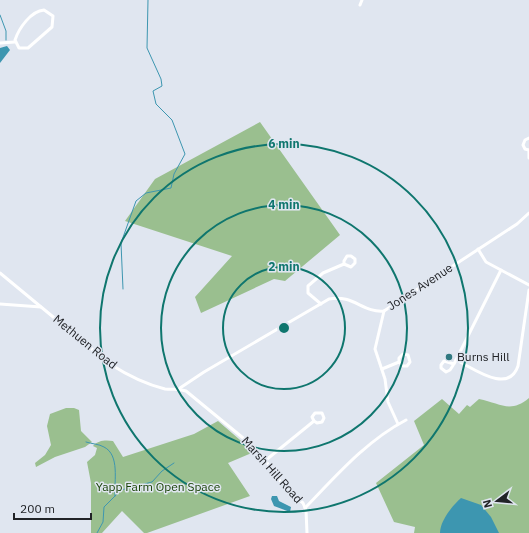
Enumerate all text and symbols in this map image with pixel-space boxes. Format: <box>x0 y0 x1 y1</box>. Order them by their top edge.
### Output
text: 6 min <box>268 136 300 151</box>
text: 4 min <box>268 197 300 212</box>
text: 2 min <box>268 259 300 274</box>
street label: Jones Avenue <box>384 260 456 313</box>
street label: Methuen Road <box>50 311 120 372</box>
centre of rings <box>277 321 291 335</box>
place label: Burns Hill <box>457 349 510 364</box>
marker: Burns Hill <box>444 352 454 362</box>
street label: Marsh Hill Road <box>239 433 306 506</box>
park label: Yapp Farm Open Space <box>96 479 221 494</box>
north arrow <box>477 481 517 521</box>
scale bar <box>14 495 91 521</box>
text: N <box>480 498 495 510</box>
text: 200 m <box>20 501 55 516</box>

